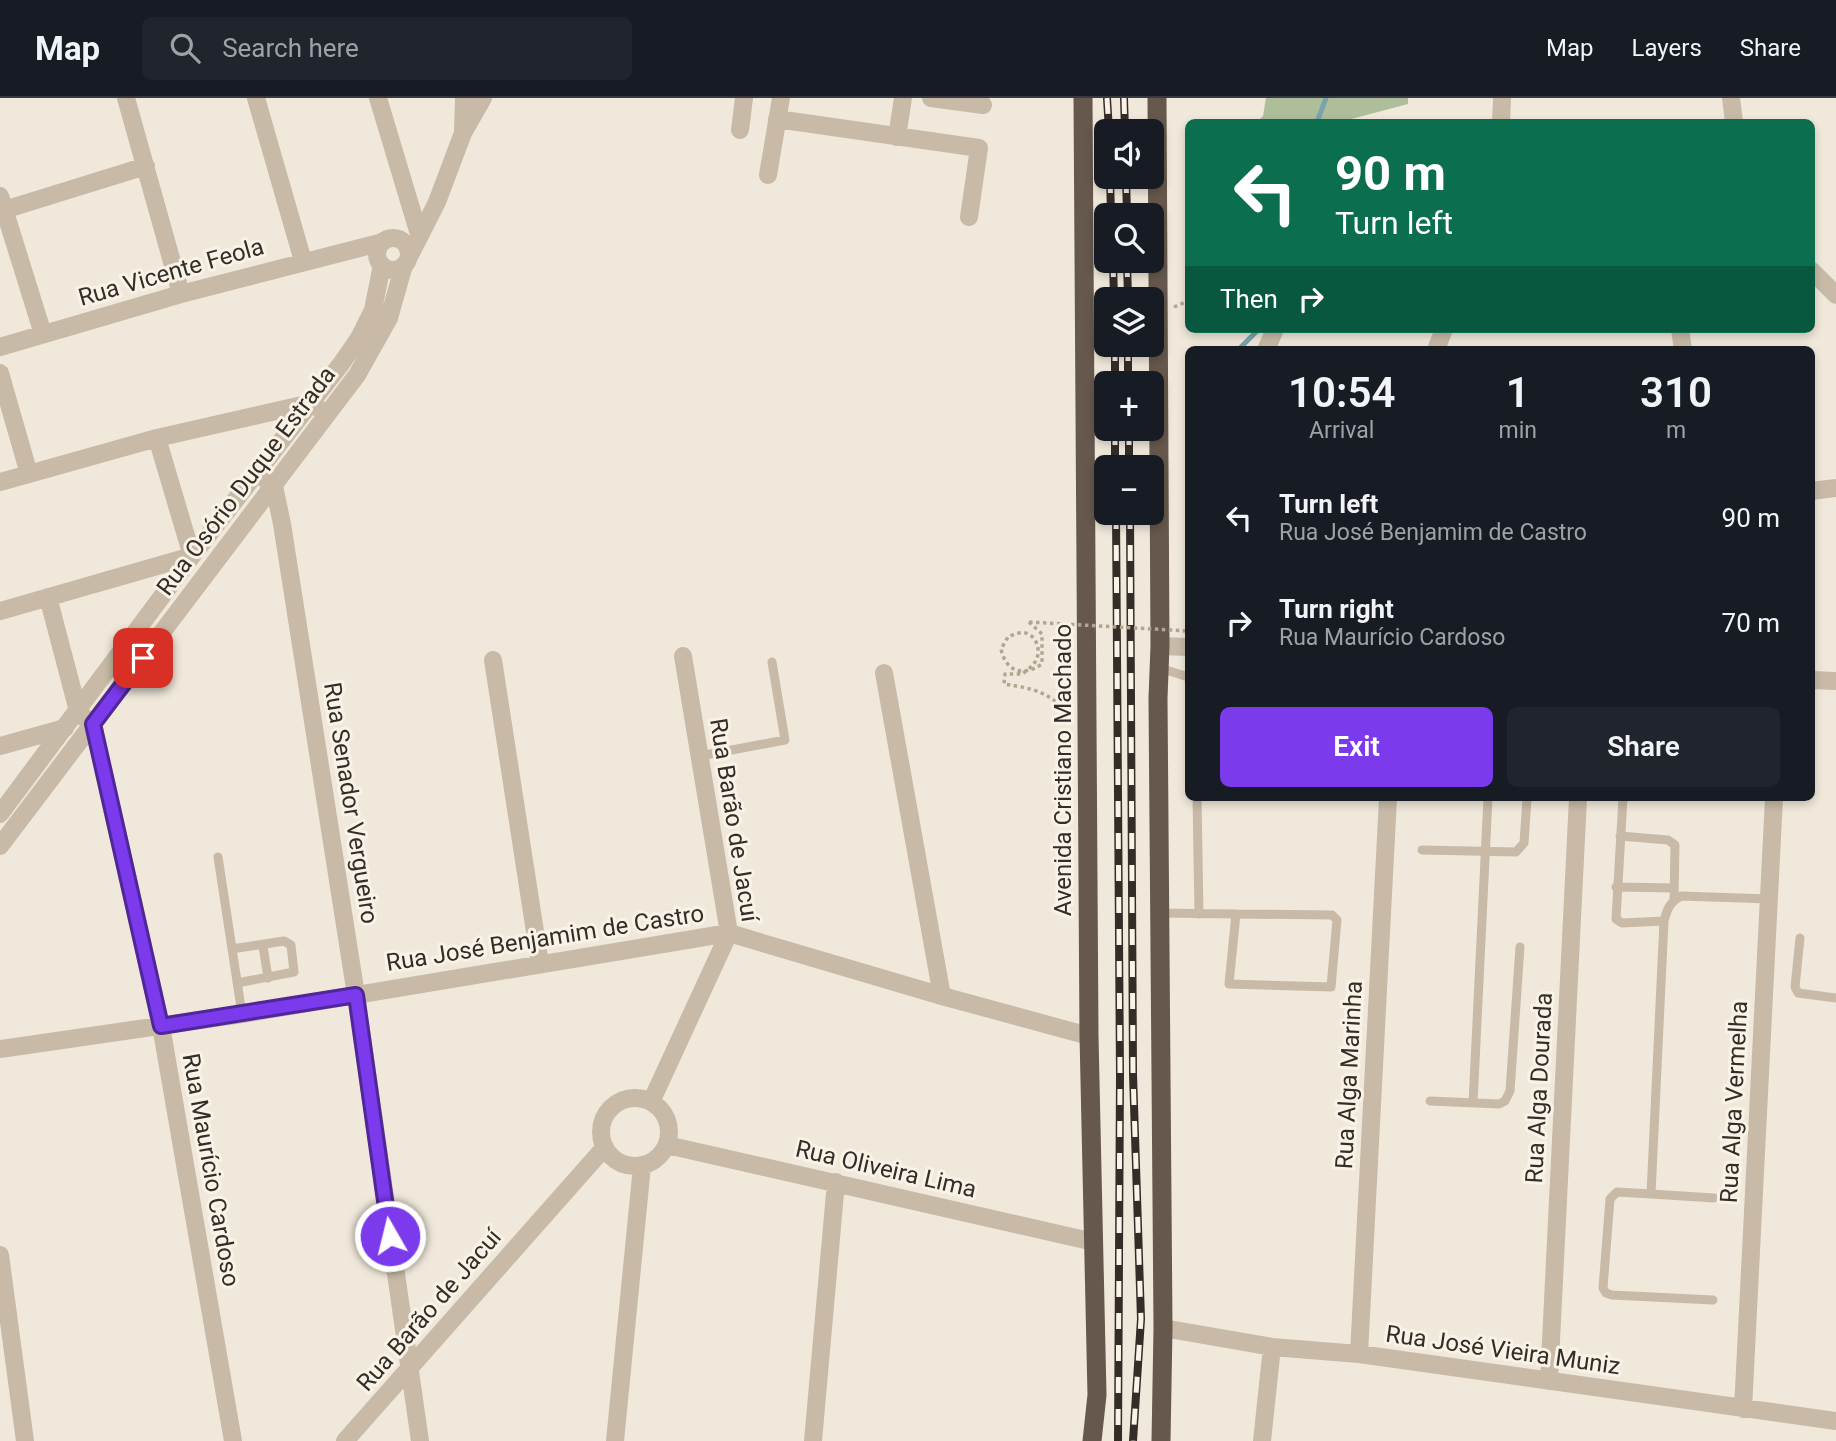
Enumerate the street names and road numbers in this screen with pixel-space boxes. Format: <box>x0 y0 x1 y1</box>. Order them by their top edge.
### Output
street label: Rua Vicente Feola <box>75 232 267 312</box>
street label: Rua Osório Duque Estrada <box>151 361 341 601</box>
street label: Avenida Cristiano Machado <box>1049 624 1077 916</box>
street label: Rua Senador Vergueiro <box>318 680 384 926</box>
street label: Rua Barão de Jacuí <box>704 716 764 925</box>
street label: Rua José Benjamim de Castro <box>384 899 706 977</box>
street label: Rua Alga Marinha <box>1330 980 1368 1170</box>
street label: Rua Alga Dourada <box>1520 992 1558 1184</box>
street label: Rua Alga Vermelha <box>1715 1000 1753 1204</box>
street label: Rua Maurício Cardoso <box>177 1051 245 1289</box>
street label: Rua Oliveira Lima <box>793 1135 979 1203</box>
street label: Rua Barão de Jacuí <box>351 1222 508 1397</box>
street label: Rua José Vieira Muniz <box>1384 1320 1622 1380</box>

